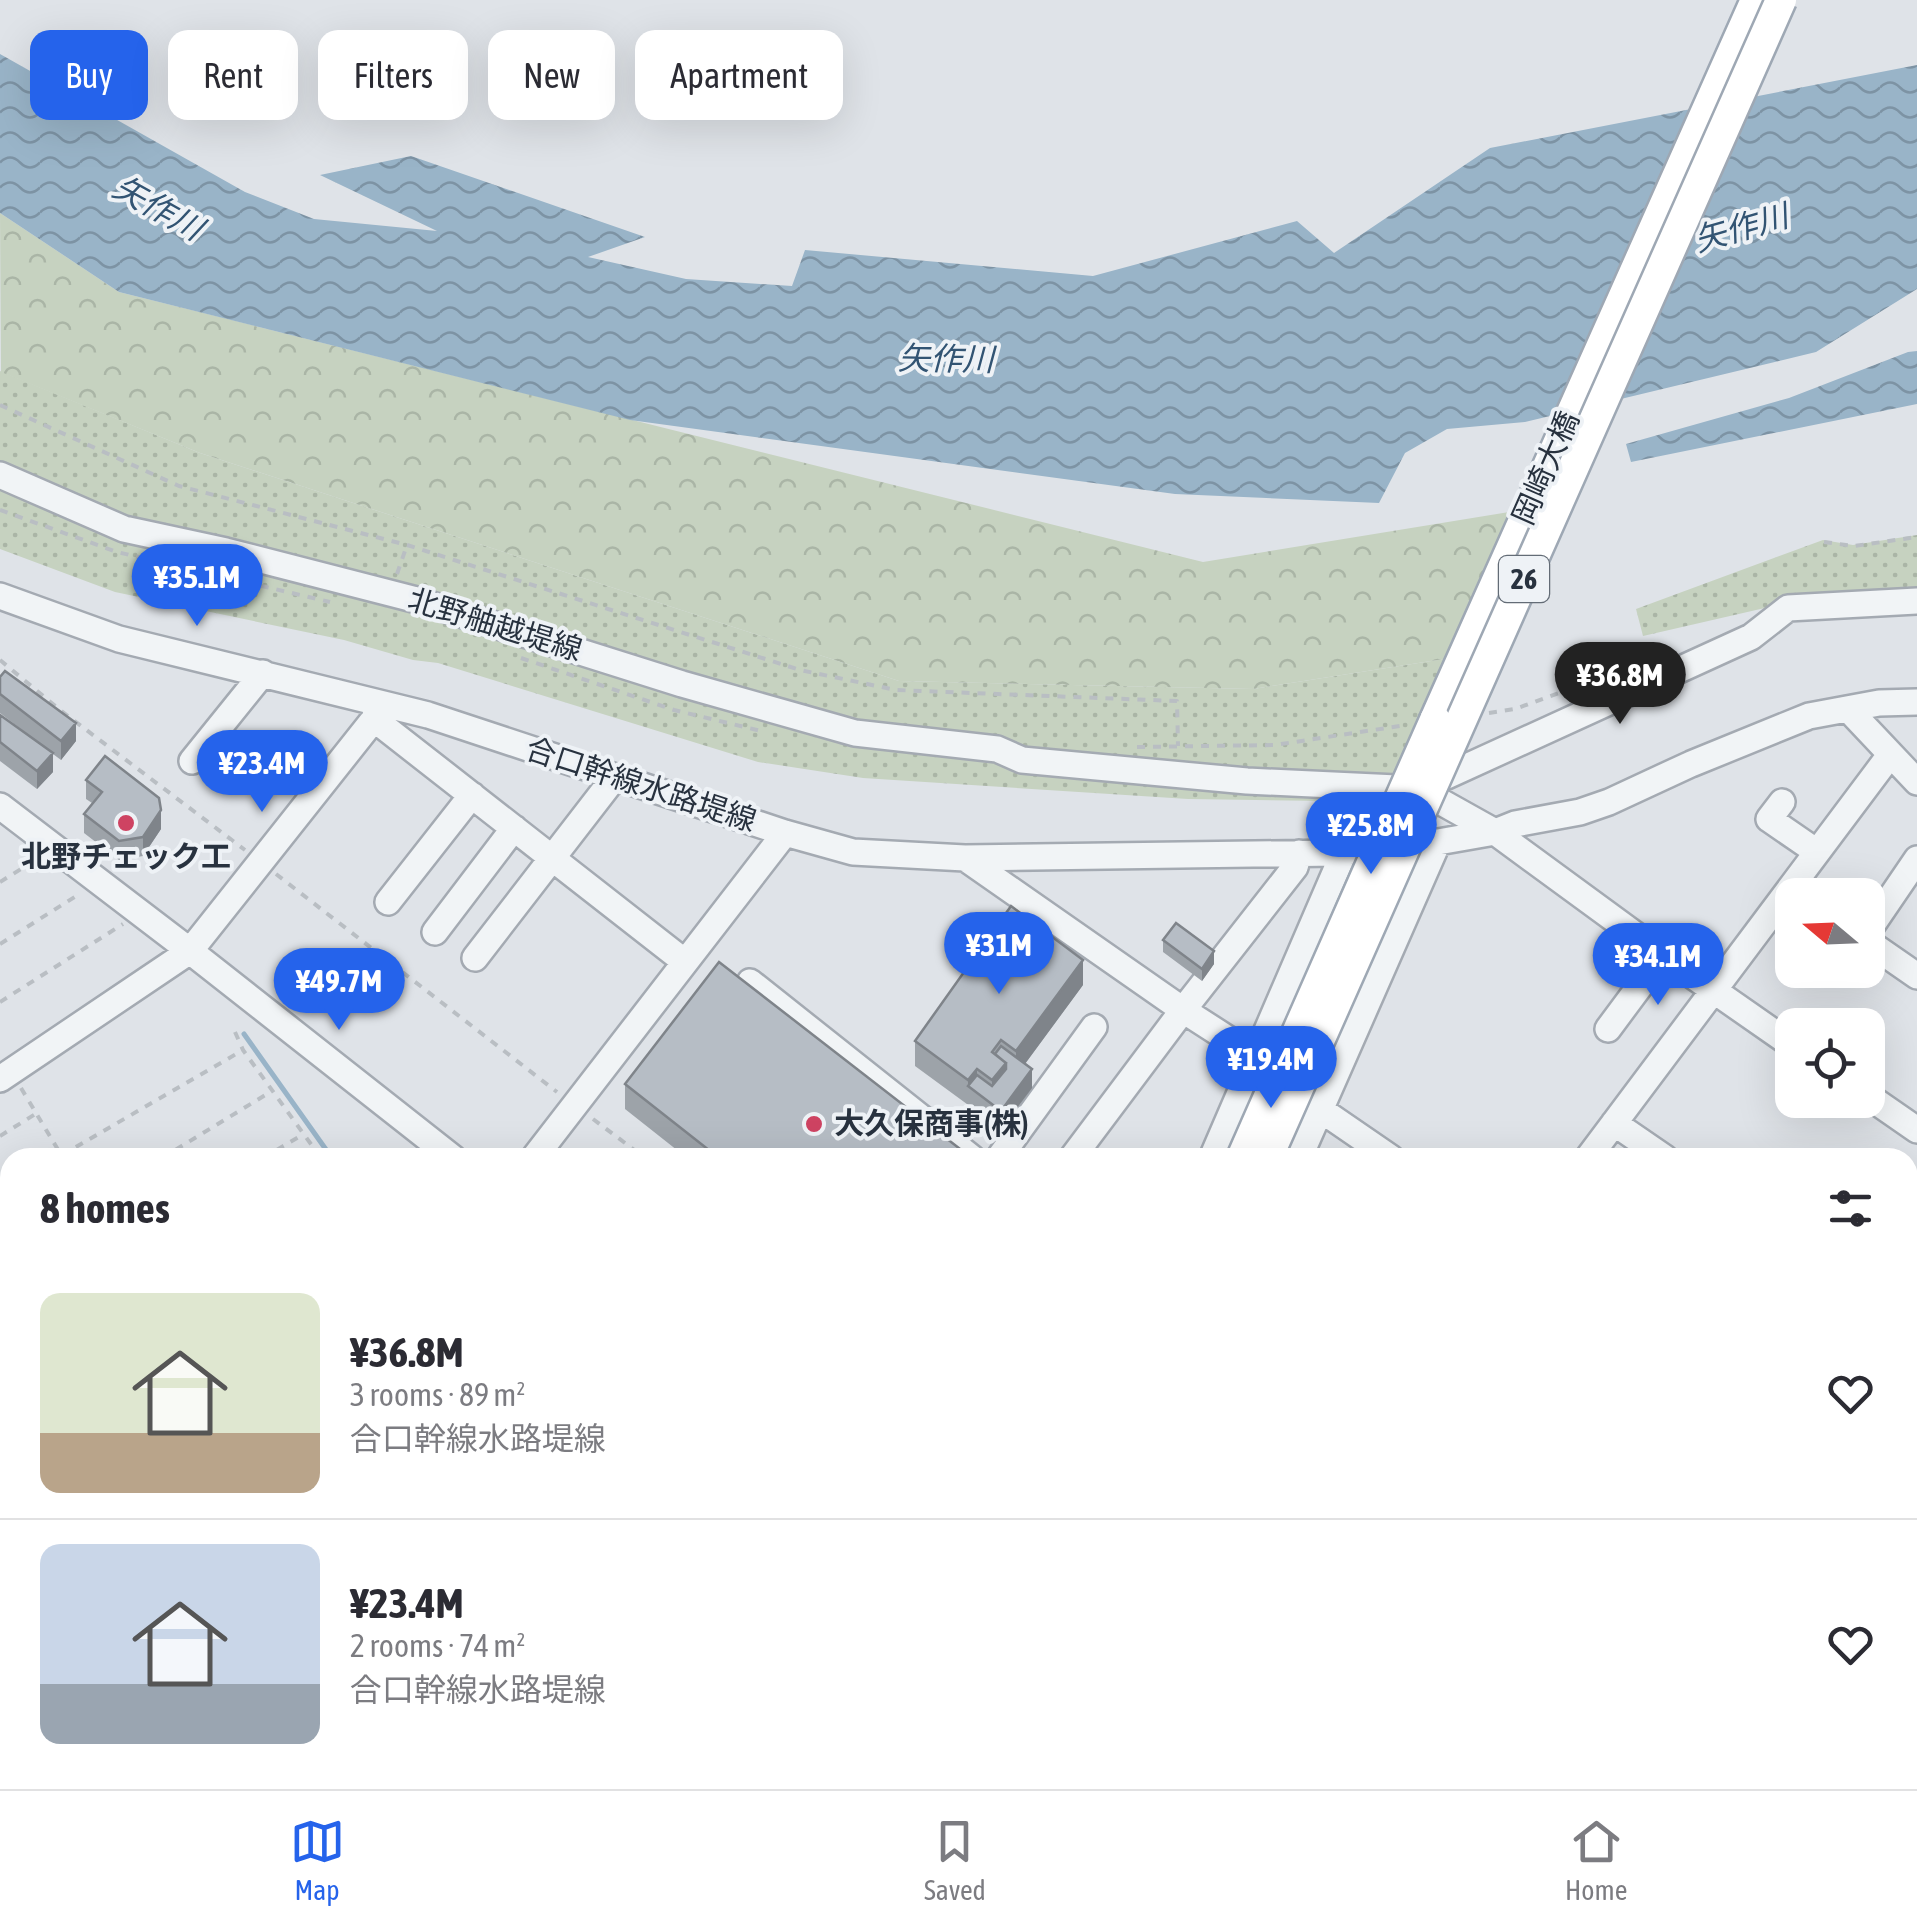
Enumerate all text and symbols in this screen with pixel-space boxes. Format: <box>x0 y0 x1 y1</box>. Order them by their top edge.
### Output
chip: Buy <box>30 30 148 120</box>
chip: Rent <box>168 30 298 120</box>
chip: Filters <box>318 30 468 120</box>
chip: New <box>488 30 615 120</box>
chip: Apartment <box>635 30 843 120</box>
water label: 矢作川 <box>107 168 212 248</box>
water label: 矢作川 <box>1690 196 1795 259</box>
water label: 矢作川 <box>898 339 997 378</box>
street label: 岡崎大橋 <box>1505 406 1585 529</box>
pin: ¥35.1M <box>116 544 278 629</box>
road number: 26 <box>1499 556 1549 602</box>
text: ¥35.1M <box>154 558 240 595</box>
street label: 北野舳越堤線 <box>404 581 586 667</box>
pin: ¥36.8M <box>1539 642 1701 727</box>
text: ¥36.8M <box>1577 656 1663 693</box>
pin: ¥23.4M <box>181 730 343 815</box>
street label: 合口幹線水路堤線 <box>522 731 761 837</box>
text: ¥23.4M <box>219 744 305 781</box>
pin: ¥25.8M <box>1290 792 1452 877</box>
text: ¥25.8M <box>1328 806 1414 843</box>
marker: 北野チェック工 <box>115 812 137 834</box>
place label: 北野チェック工 <box>21 839 231 873</box>
north arrow <box>1775 878 1885 988</box>
map controls <box>1775 878 1885 1118</box>
pin: ¥31M <box>940 912 1058 997</box>
pin: ¥34.1M <box>1577 923 1739 1008</box>
text: ¥31M <box>966 926 1032 963</box>
text: ¥34.1M <box>1615 937 1701 974</box>
pin: ¥49.7M <box>258 948 420 1033</box>
text: ¥49.7M <box>296 962 382 999</box>
button: locate <box>1775 1008 1885 1118</box>
pin: ¥19.4M <box>1190 1026 1352 1111</box>
text: ¥19.4M <box>1228 1040 1314 1077</box>
place label: 大久保商事(株) <box>834 1106 1028 1140</box>
marker: 大久保商事(株) <box>803 1113 825 1135</box>
icon: filters <box>1823 1181 1878 1236</box>
text: 8 homes <box>40 1184 170 1232</box>
text: ¥36.8M <box>350 1328 464 1376</box>
icon: home <box>120 1333 240 1453</box>
icon: heart <box>1823 1366 1878 1421</box>
text: 3 rooms · 89 m² <box>350 1376 525 1413</box>
text: 合口幹線水路堤線 <box>350 1420 606 1457</box>
text: ¥23.4M <box>350 1579 464 1627</box>
icon: home <box>120 1584 240 1704</box>
icon: heart <box>1823 1617 1878 1672</box>
text: 2 rooms · 74 m² <box>350 1627 525 1664</box>
text: 合口幹線水路堤線 <box>350 1671 606 1708</box>
tab: Map <box>290 1814 345 1906</box>
tab: Saved <box>924 1814 986 1906</box>
tab: Home <box>1565 1814 1627 1906</box>

